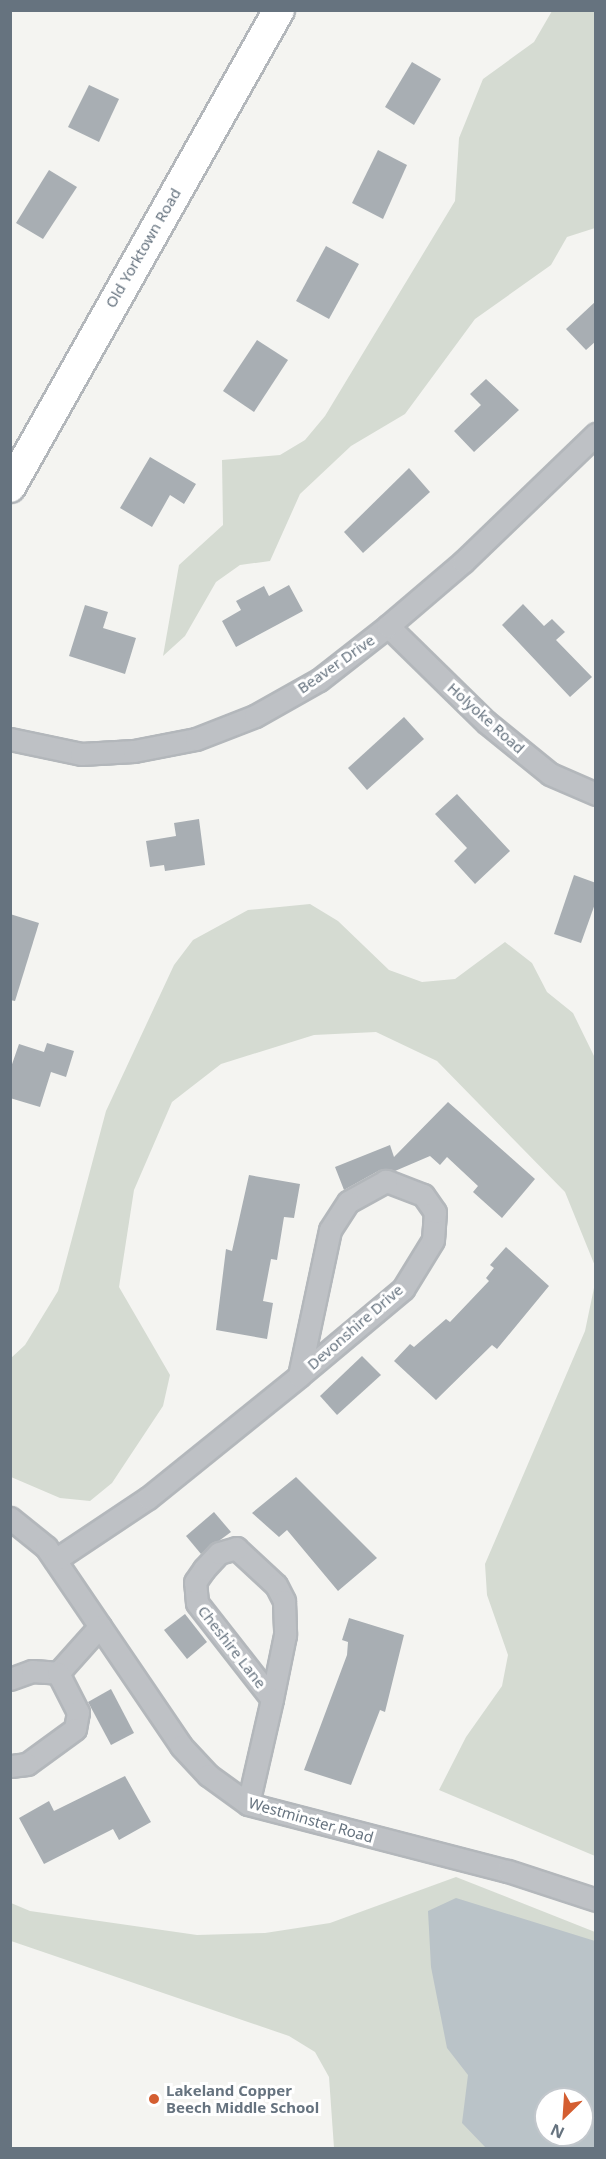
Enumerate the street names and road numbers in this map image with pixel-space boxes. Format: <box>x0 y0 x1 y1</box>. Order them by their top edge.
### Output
street label: Old Yorktown Road <box>101 185 185 311</box>
street label: Beaver Drive <box>294 631 378 697</box>
street label: Holyoke Road <box>444 679 528 757</box>
street label: Devonshire Drive <box>304 1281 406 1373</box>
street label: Cheshire Lane <box>194 1602 270 1692</box>
street label: Westminster Road <box>246 1794 376 1846</box>

